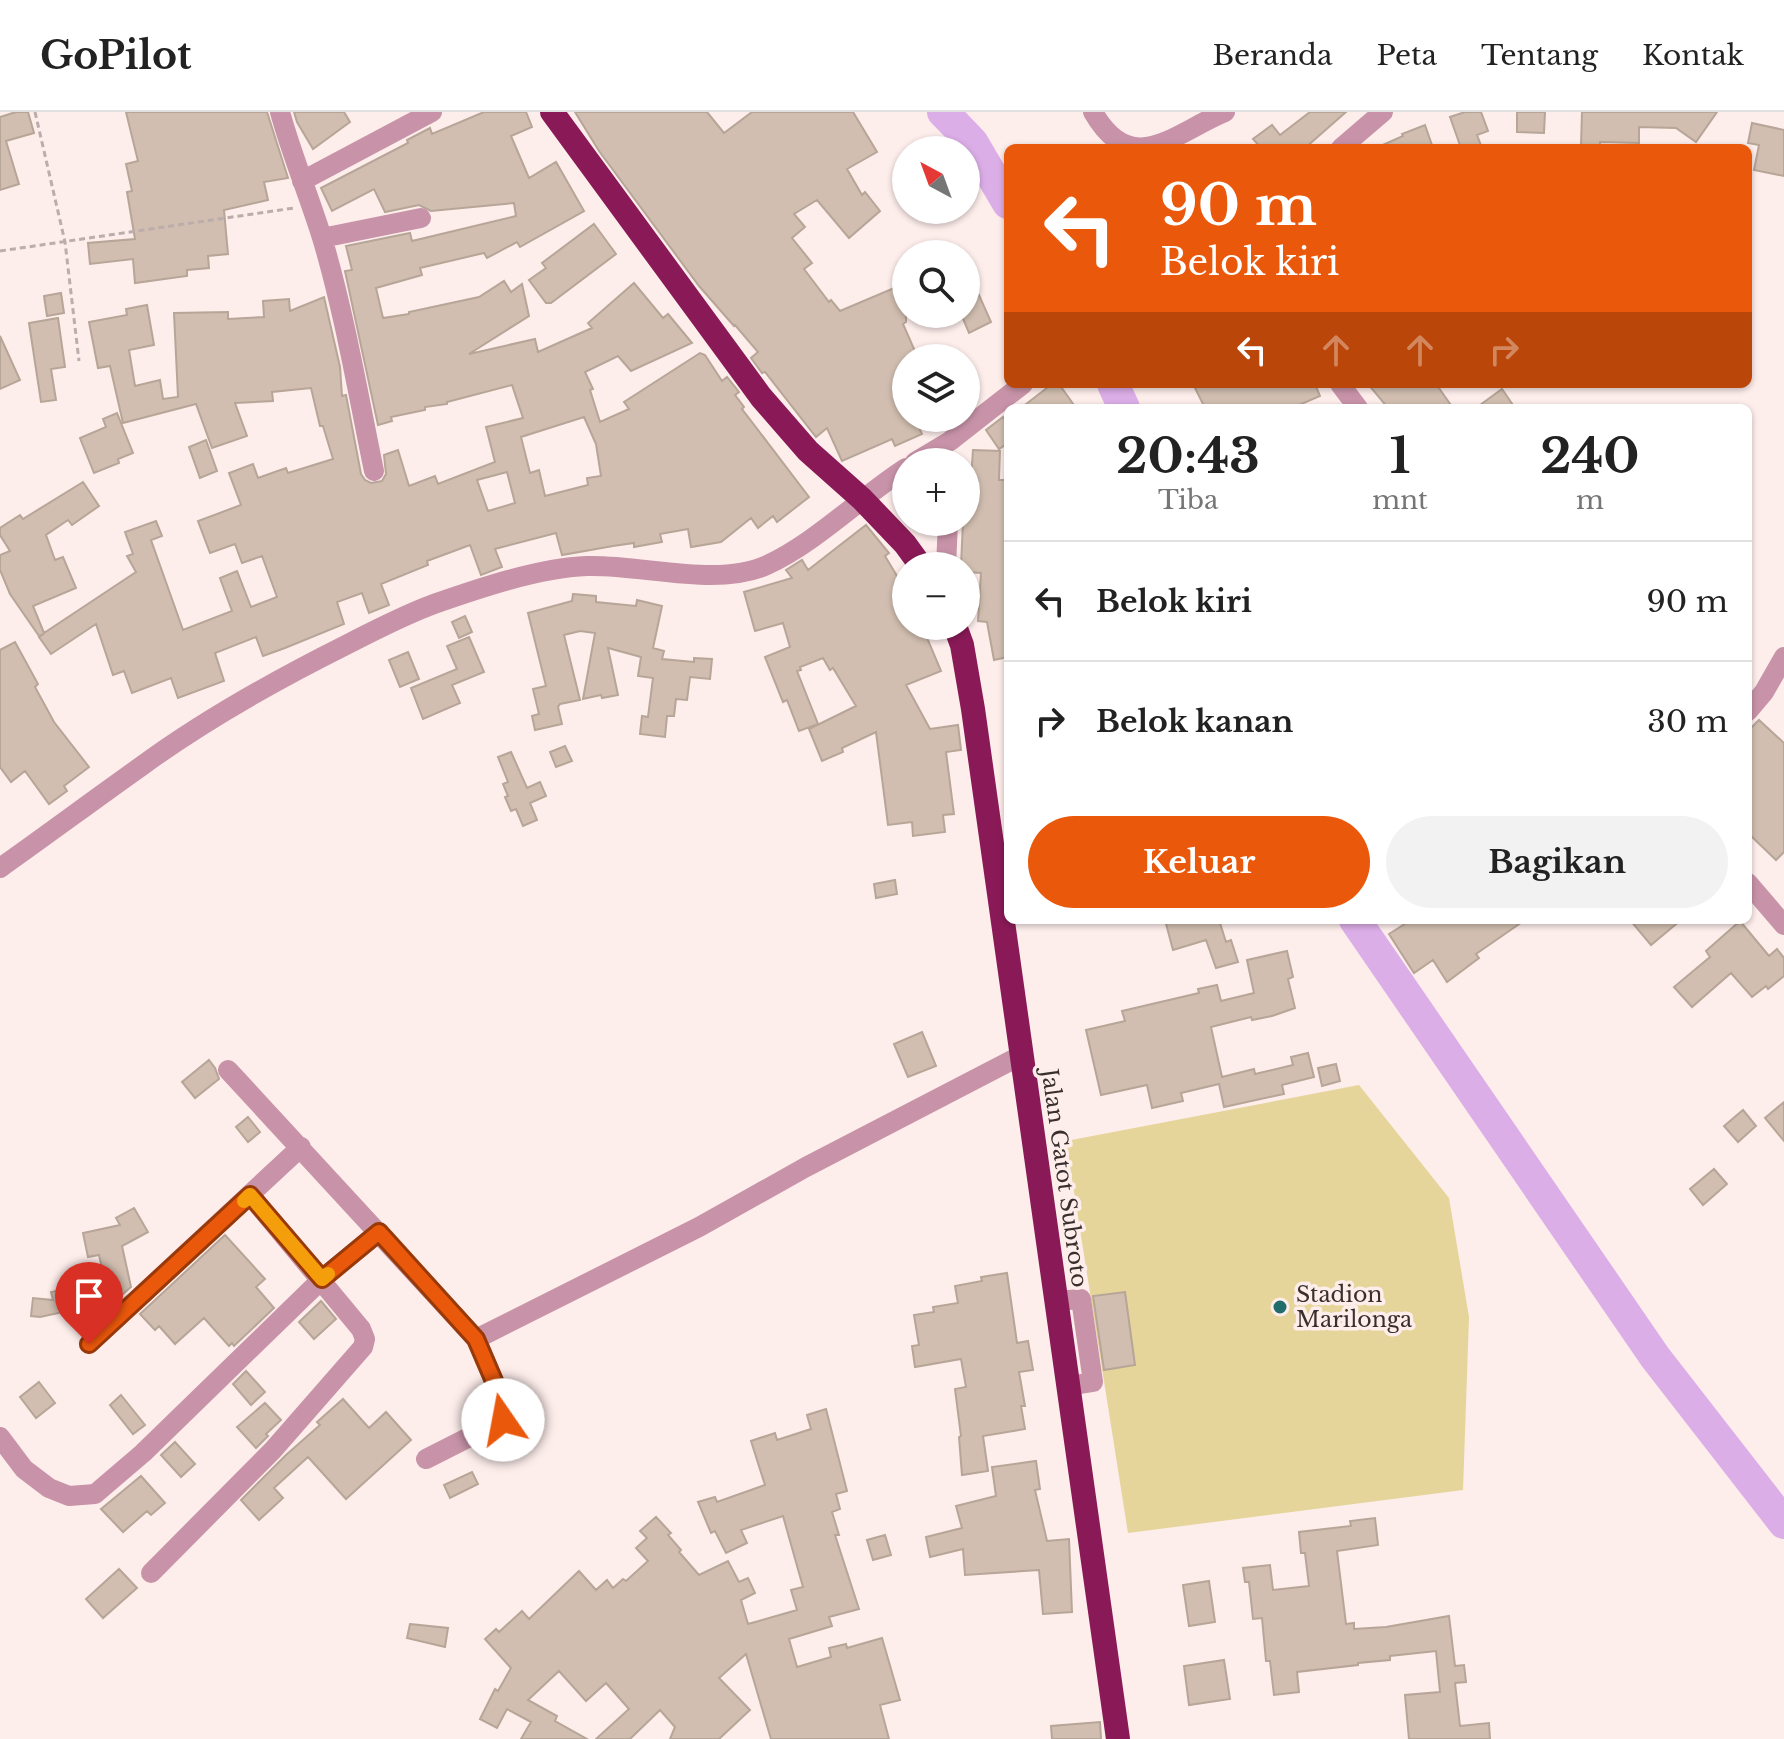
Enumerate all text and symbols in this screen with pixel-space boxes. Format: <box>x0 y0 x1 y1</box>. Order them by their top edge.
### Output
text: GoPilot <box>40 32 192 79</box>
text: Beranda <box>1212 38 1333 73</box>
text: Peta <box>1377 38 1437 73</box>
text: Tentang <box>1481 38 1598 73</box>
text: Kontak <box>1642 38 1744 73</box>
north arrow <box>892 136 980 224</box>
map controls <box>892 136 980 640</box>
text: 90 m <box>1160 171 1317 240</box>
icon: left <box>1028 176 1132 280</box>
button: search <box>892 240 980 328</box>
text: Belok kiri <box>1160 240 1339 285</box>
icon: left <box>1230 328 1274 372</box>
icon: ahead <box>1314 328 1358 372</box>
icon: ahead <box>1398 328 1442 372</box>
icon: right <box>1482 328 1526 372</box>
button: layers <box>892 344 980 432</box>
text: 20:43 <box>1116 426 1260 486</box>
text: 1 <box>1390 426 1411 486</box>
text: 240 <box>1540 426 1640 486</box>
button: + <box>892 448 980 536</box>
text: Tiba <box>1158 484 1218 516</box>
text: mnt <box>1372 484 1428 516</box>
text: m <box>1576 484 1604 516</box>
button: − <box>892 552 980 640</box>
icon: left <box>1028 579 1072 623</box>
text: Belok kiri <box>1096 583 1252 620</box>
text: 90 m <box>1646 583 1728 620</box>
icon: right <box>1028 699 1072 743</box>
text: Belok kanan <box>1096 703 1293 740</box>
text: 30 m <box>1647 703 1728 740</box>
button: Keluar <box>1028 816 1370 908</box>
button: Bagikan <box>1386 816 1728 908</box>
street label: Jalan Gatot Subroto <box>1035 1064 1093 1289</box>
pin <box>55 1262 123 1344</box>
icon: arrive <box>67 1274 111 1318</box>
place label: Stadion Marilonga <box>1296 1281 1413 1333</box>
marker: Stadion Marilonga <box>1271 1298 1289 1316</box>
position arrow <box>461 1378 545 1462</box>

